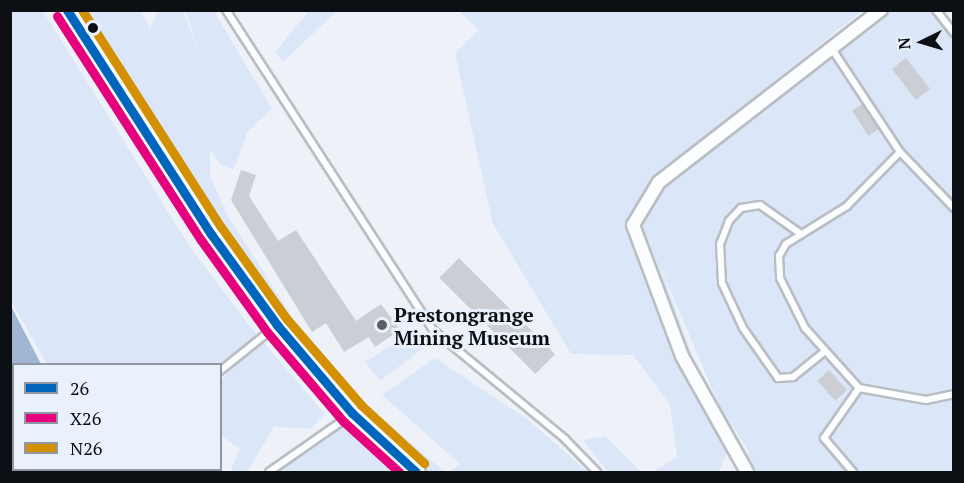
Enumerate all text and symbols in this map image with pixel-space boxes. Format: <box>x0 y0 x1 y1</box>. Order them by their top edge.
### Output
north arrow <box>892 12 952 72</box>
unlabelled marker <box>87 22 99 34</box>
text: N <box>893 37 916 51</box>
place label: Prestongrange Mining Museum <box>394 302 550 349</box>
marker: Prestongrange Mining Museum <box>375 318 389 332</box>
legend <box>12 363 222 471</box>
text: 26 <box>70 376 89 400</box>
text: X26 <box>70 406 101 430</box>
text: N26 <box>70 436 102 460</box>

